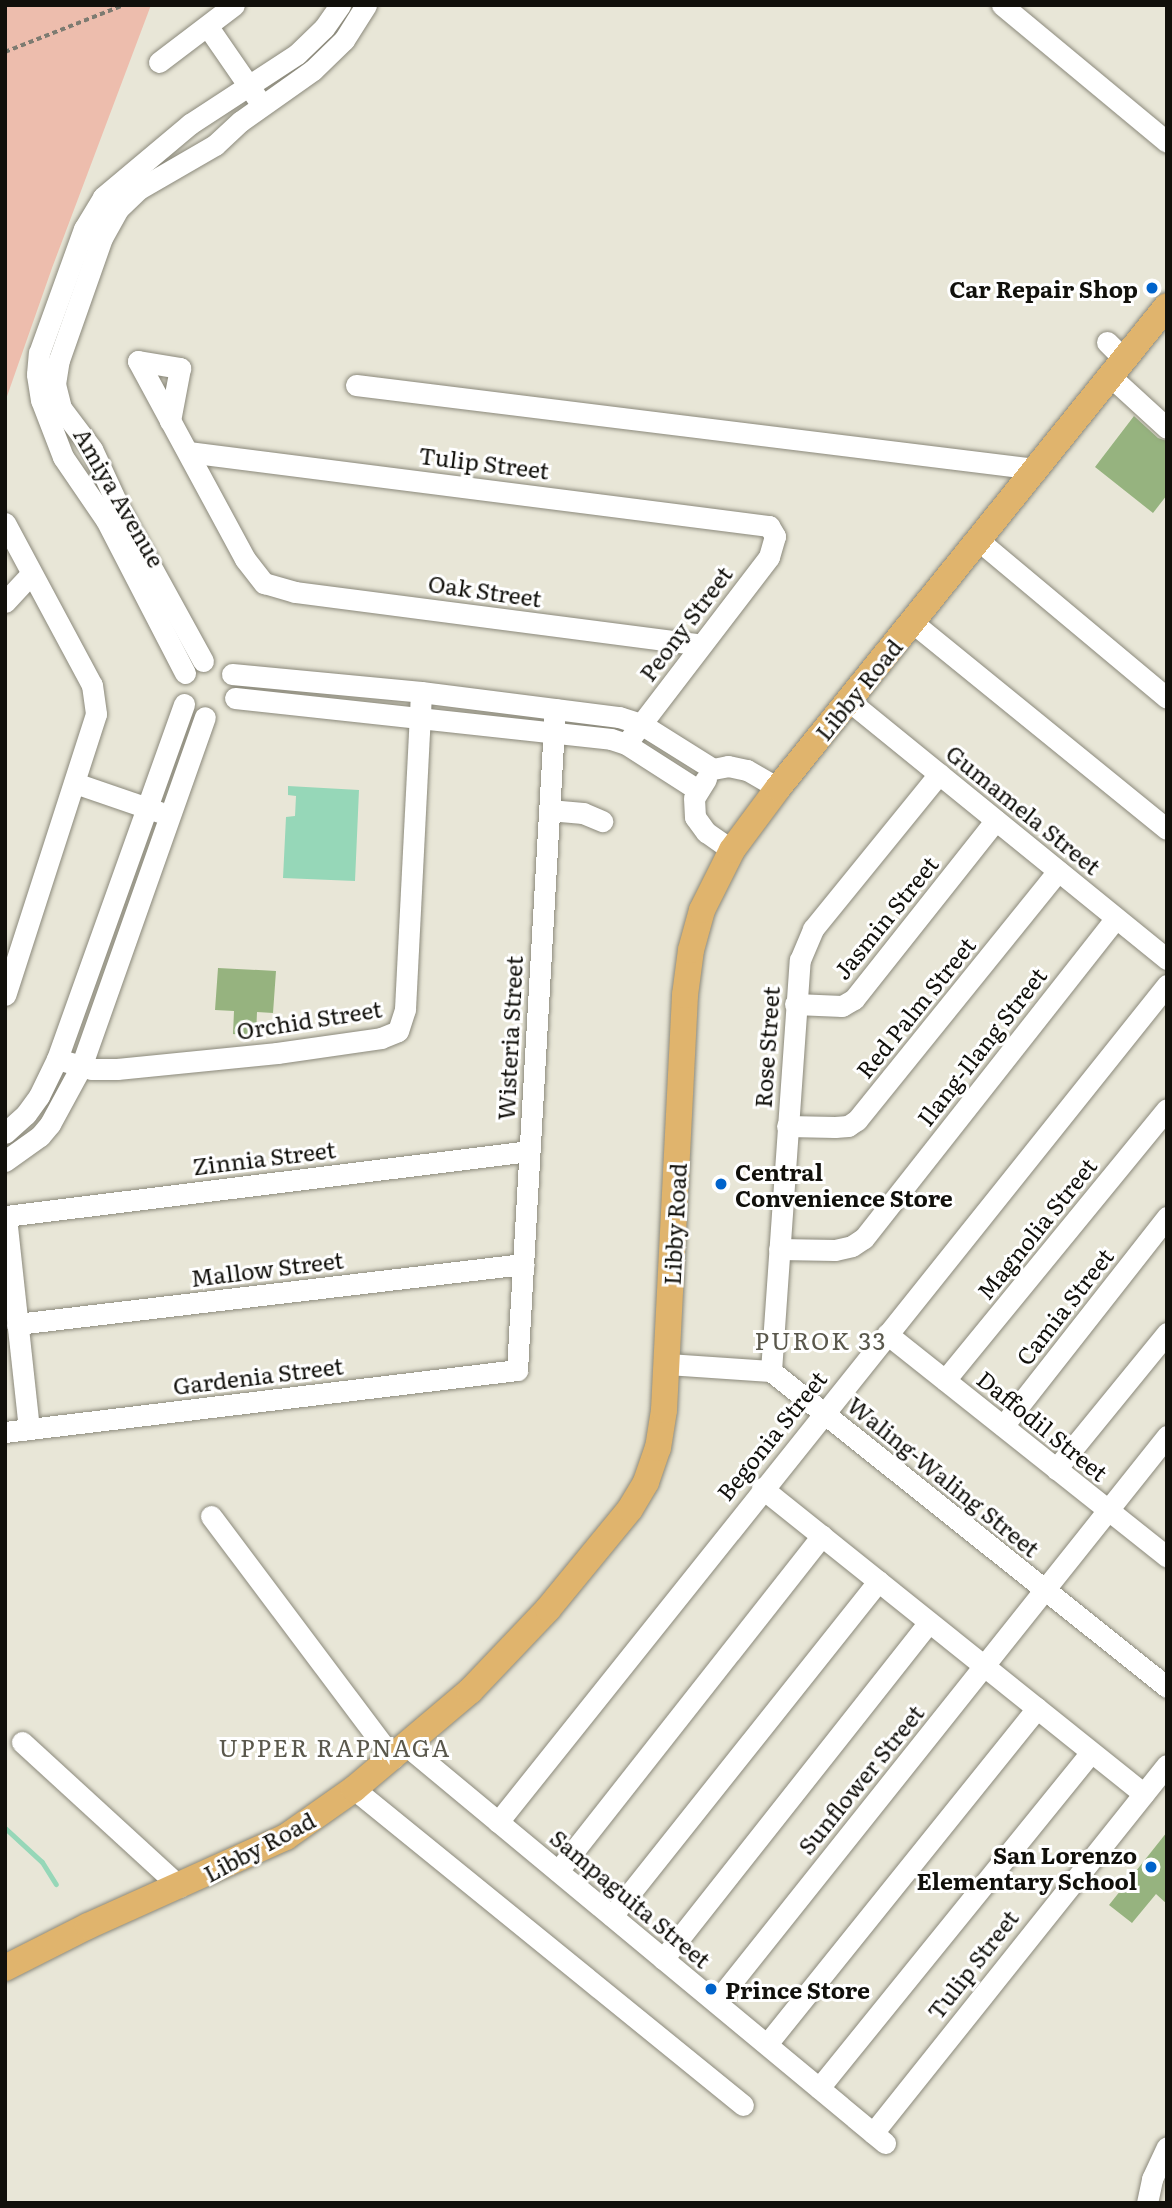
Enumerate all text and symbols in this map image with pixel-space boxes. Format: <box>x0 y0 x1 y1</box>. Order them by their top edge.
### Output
place label: Car Repair Shop <box>949 274 1138 302</box>
marker: Car Repair Shop <box>1144 280 1160 296</box>
street label: Amiya Avenue <box>69 422 171 572</box>
street label: Tulip Street <box>417 440 551 484</box>
street label: Peony Street <box>633 560 737 686</box>
street label: Oak Street <box>426 568 544 612</box>
street label: Libby Road <box>809 633 907 745</box>
street label: Gumamela Street <box>941 738 1107 880</box>
street label: Jasmin Street <box>827 850 943 984</box>
street label: Red Palm Street <box>850 931 980 1083</box>
street label: Wisteria Street <box>491 955 527 1121</box>
street label: Ilang-Ilang Street <box>911 961 1051 1131</box>
street label: Rose Street <box>748 985 784 1109</box>
street label: Orchid Street <box>234 994 384 1044</box>
street label: Zinnia Street <box>191 1135 337 1179</box>
street label: Magnolia Street <box>970 1152 1102 1304</box>
place label: Central Convenience Store <box>735 1157 953 1211</box>
street label: Libby Road <box>657 1162 691 1286</box>
marker: Central Convenience Store <box>713 1176 729 1192</box>
street label: Camia Street <box>1010 1242 1118 1370</box>
street label: Mallow Street <box>189 1245 345 1291</box>
district label: PUROK 33 <box>756 1326 886 1354</box>
street label: Gardenia Street <box>171 1351 345 1399</box>
street label: Daffodil Street <box>972 1364 1114 1486</box>
street label: Begonia Street <box>710 1365 832 1505</box>
street label: Waling-Waling Street <box>843 1390 1045 1562</box>
street label: Sunflower Street <box>791 1699 929 1859</box>
district label: UPPER RAPNAGA <box>220 1733 450 1761</box>
street label: Libby Road <box>198 1805 320 1887</box>
street label: Sampaguita Street <box>545 1823 717 1973</box>
place label: San Lorenzo Elementary School <box>917 1840 1137 1894</box>
marker: San Lorenzo Elementary School <box>1143 1859 1159 1875</box>
street label: Tulip Street <box>921 1904 1023 2024</box>
place label: Prince Store <box>725 1975 870 2003</box>
marker: Prince Store <box>703 1981 719 1997</box>

